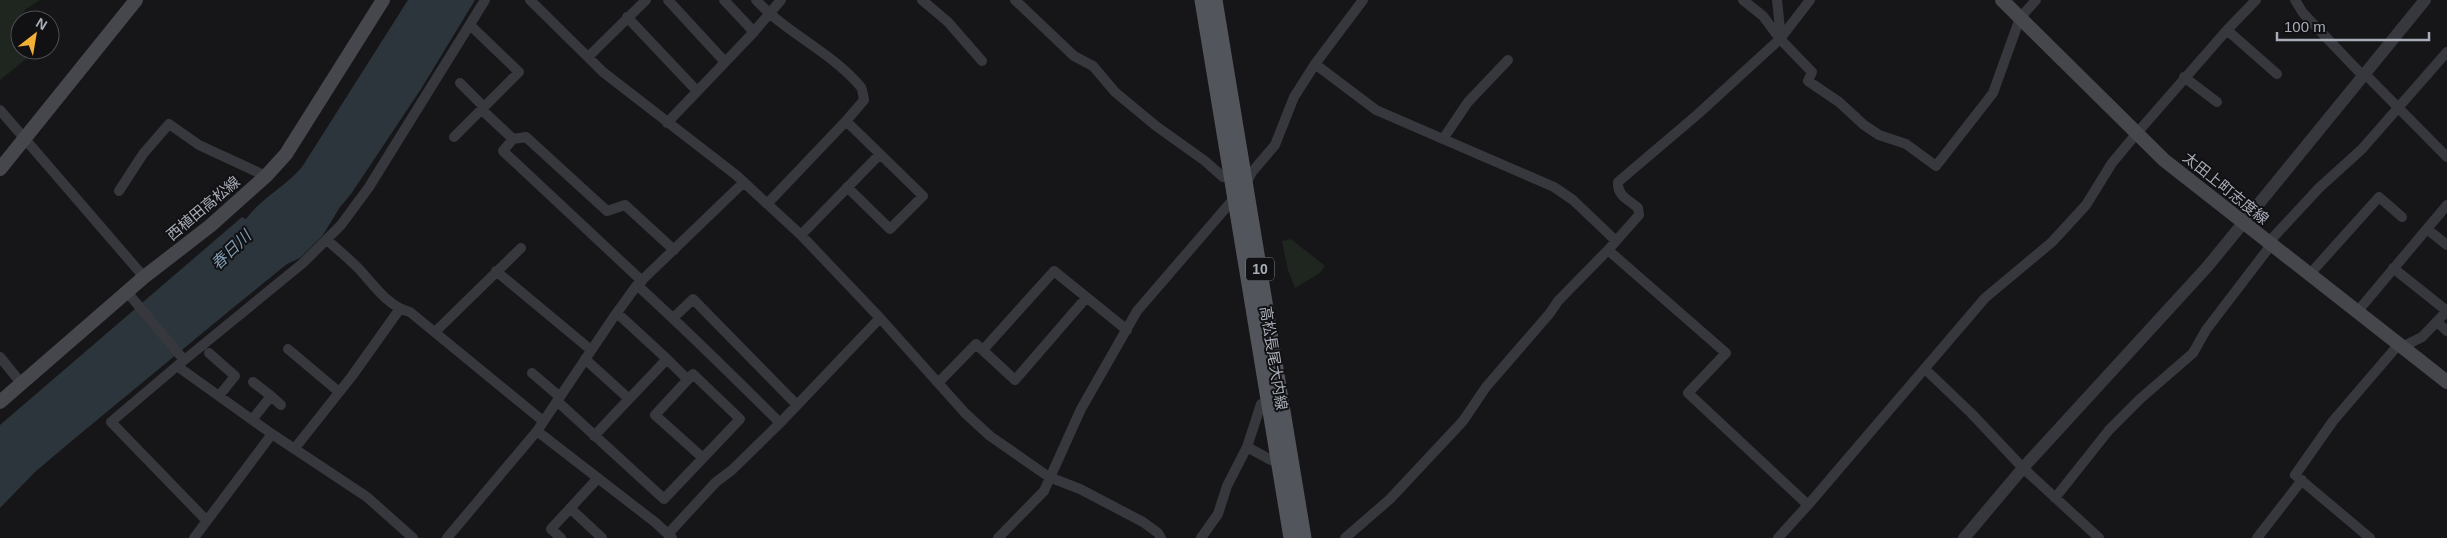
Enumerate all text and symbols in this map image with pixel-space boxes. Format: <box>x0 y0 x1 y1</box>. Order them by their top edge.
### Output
north arrow <box>10 10 60 60</box>
scale bar <box>2277 10 2430 42</box>
text: N <box>33 14 50 33</box>
text: 100 m <box>2284 18 2326 35</box>
street label: 太田上町志度線 <box>2180 148 2272 228</box>
street label: 西植田高松線 <box>163 173 243 243</box>
water label: 春日川 <box>208 226 256 273</box>
road number: 10 <box>1246 258 1274 280</box>
street label: 高松長尾大内線 <box>1257 305 1291 411</box>

